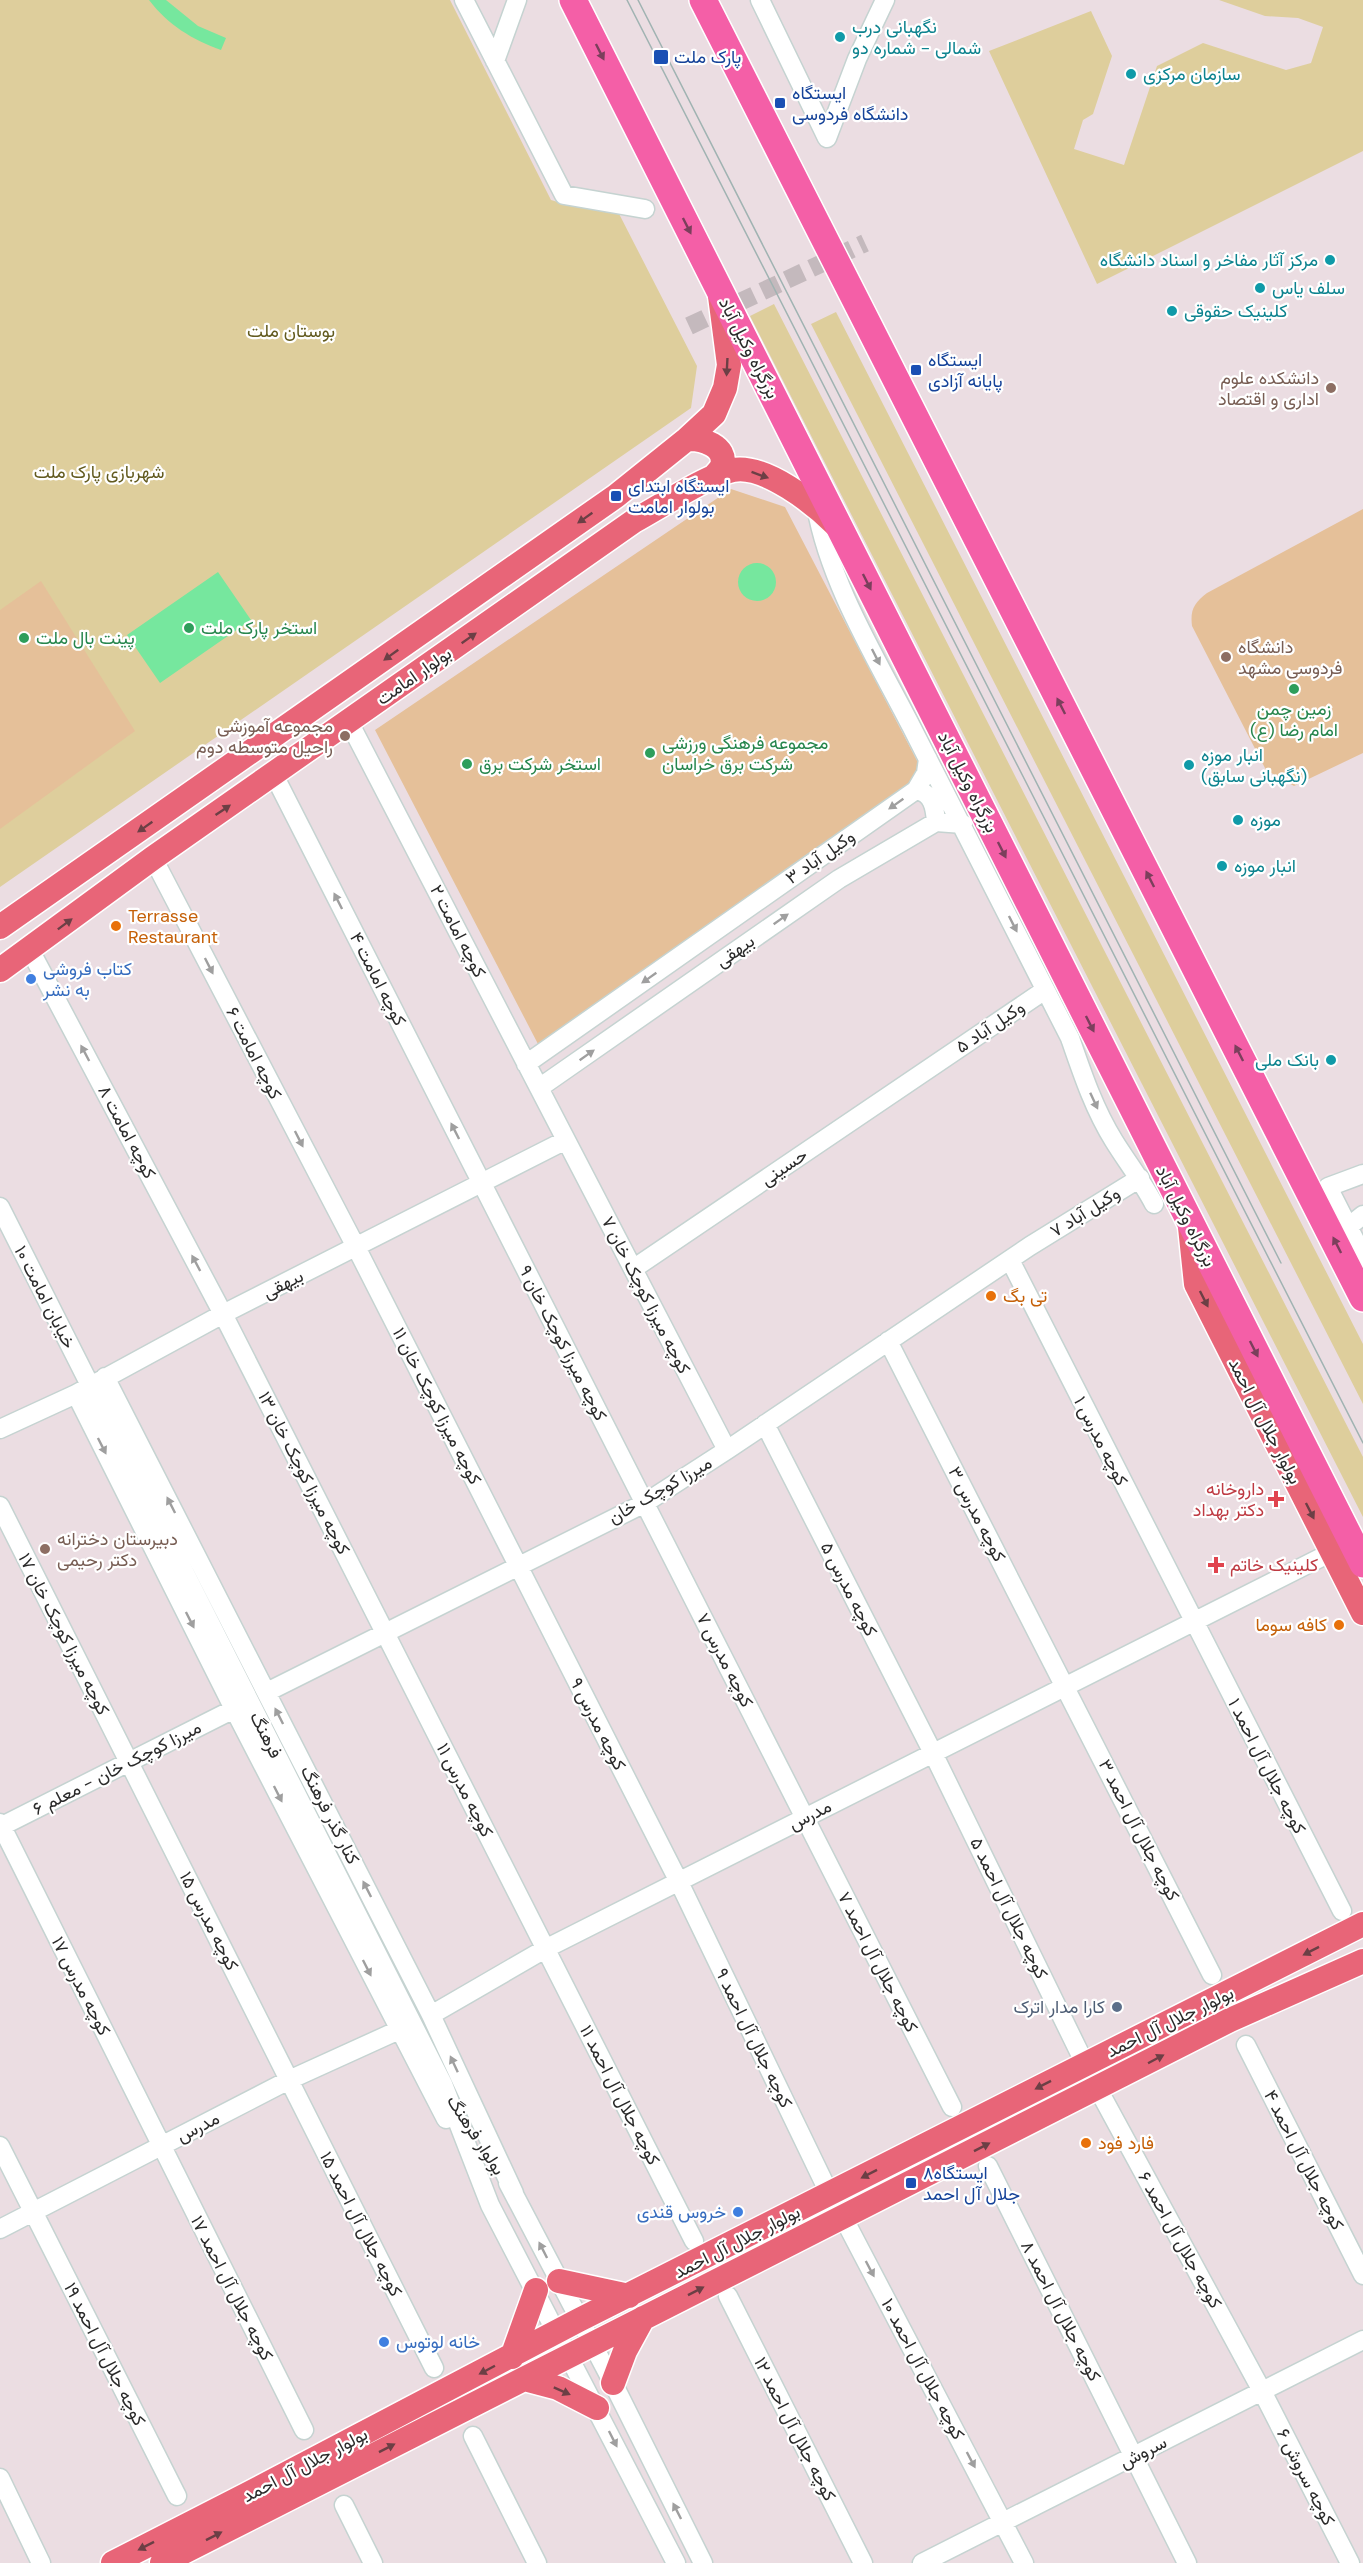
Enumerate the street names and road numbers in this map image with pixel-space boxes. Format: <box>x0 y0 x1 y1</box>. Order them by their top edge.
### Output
street label: بزرگراه وکیل آباد <box>713 293 785 403</box>
street label: بولوار امامت <box>372 641 456 711</box>
street label: بزرگراه وکیل آباد <box>932 727 1004 837</box>
street label: ۳ وکیل آباد <box>781 824 859 890</box>
street label: کوچه امامت ۲ <box>424 880 492 982</box>
street label: کوچه امامت ۴ <box>344 928 412 1030</box>
street label: بیهقی <box>711 929 759 973</box>
street label: وکیل آباد ۵ <box>951 995 1029 1059</box>
street label: کوچه امامت ۶ <box>220 1003 288 1103</box>
street label: کوچه امامت ۸ <box>92 1081 162 1183</box>
street label: حسینی <box>756 1143 812 1191</box>
street label: بزرگراه وکیل آباد <box>1150 1161 1222 1271</box>
street label: ۷ وکیل آباد <box>1045 1181 1125 1243</box>
street label: کوچه میرزا کوچک خان ۷ <box>596 1212 696 1378</box>
street label: خیابان امامت ۱۰ <box>9 1241 81 1353</box>
street label: کوچه میرزا کوچک خان ۹ <box>513 1261 613 1425</box>
street label: بیهقی <box>259 1264 307 1304</box>
street label: کوچه میرزا کوچک خان ۱۱ <box>387 1323 487 1489</box>
street label: بولوار جلال آل احمد <box>1223 1354 1307 1488</box>
street label: کوچه میرزا کوچک خان ۱۳ <box>252 1387 356 1559</box>
street label: کوچه مدرس ۱ <box>1068 1392 1134 1490</box>
street label: میرزا کوچک خان <box>604 1451 716 1529</box>
street label: کوچه مدرس ۳ <box>943 1462 1011 1566</box>
street label: کوچه مدرس ۵ <box>815 1538 883 1640</box>
street label: کوچه میرزا کوچک خان ۱۷ <box>13 1549 115 1719</box>
street label: کوچه مدرس ۷ <box>691 1609 759 1711</box>
street label: کوچه مدرس ۹ <box>564 1674 632 1774</box>
street label: کوچه جلال آل احمد ۱ <box>1222 1694 1312 1838</box>
street label: فرهنگ <box>244 1708 288 1762</box>
street label: میرزا کوچک خان - معلم ۶ <box>29 1715 205 1821</box>
street label: کوچه مدرس ۱۱ <box>431 1739 499 1841</box>
street label: کوچه جلال آل احمد ۳ <box>1093 1755 1185 1905</box>
street label: کنار گذر فرهنگ <box>295 1762 365 1868</box>
street label: مدرس <box>784 1794 836 1836</box>
street label: کوچه جلال آل احمد ۵ <box>964 1833 1054 1983</box>
street label: کوچه مدرس ۱۵ <box>174 1867 244 1975</box>
street label: کوچه جلال آل احمد ۷ <box>832 1888 924 2036</box>
street label: کوچه مدرس ۱۷ <box>46 1932 116 2040</box>
street label: کوچه جلال آل احمد ۹ <box>710 1964 798 2112</box>
street label: بولوار جلال آل احمد <box>1102 1981 1238 2063</box>
street label: کوچه جلال آل احمد ۱۱ <box>574 2021 666 2169</box>
street label: کوچه جلال آل احمد ۴ <box>1258 2086 1350 2234</box>
street label: بولوار فرهنگ <box>441 2090 511 2180</box>
street label: مدرس <box>172 2106 224 2148</box>
street label: کوچه جلال آل احمد ۱۵ <box>314 2147 408 2301</box>
street label: کوچه جلال آل احمد ۶ <box>1132 2167 1228 2313</box>
street label: بولوار جلال آل احمد <box>670 2200 804 2284</box>
street label: کوچه جلال آل احمد ۱۷ <box>185 2211 279 2365</box>
street label: کوچه جلال آل احمد ۸ <box>1015 2237 1107 2385</box>
street label: کوچه جلال آل احمد ۱۹ <box>58 2278 152 2430</box>
street label: کوچه جلال آل احمد ۱۰ <box>876 2294 970 2444</box>
street label: کوچه جلال آل احمد ۱۲ <box>748 2353 842 2505</box>
street label: بولوار جلال آل احمد <box>238 2422 372 2508</box>
street label: کوچه سروش ۶ <box>1271 2424 1341 2530</box>
street label: سروش <box>1115 2430 1171 2474</box>

